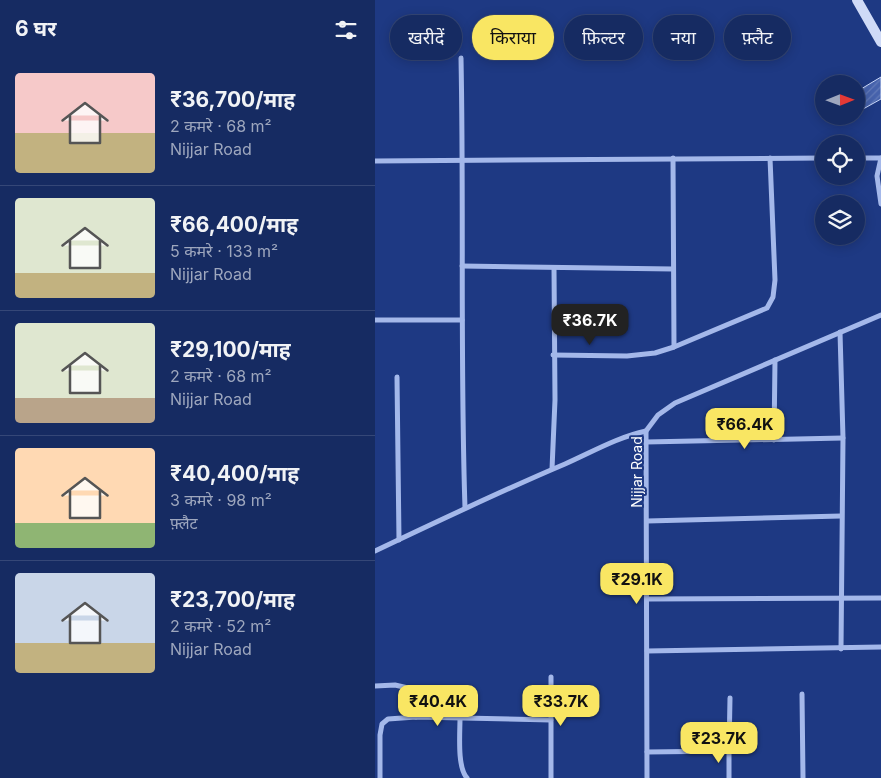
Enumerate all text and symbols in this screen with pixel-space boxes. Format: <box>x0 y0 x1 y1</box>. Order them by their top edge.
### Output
chip: खरीदें <box>390 15 462 60</box>
chip: किराया <box>472 15 554 60</box>
chip: फ़िल्टर <box>564 15 643 60</box>
chip: नया <box>653 15 714 60</box>
chip: फ़्लैट <box>724 15 791 60</box>
text: 6 घर <box>15 16 56 41</box>
icon: filters <box>332 16 360 44</box>
north arrow <box>815 75 865 125</box>
map controls <box>815 75 865 245</box>
text: ₹36,700/माह <box>170 87 295 112</box>
icon: home <box>55 93 115 153</box>
text: 2 कमरे · 68 m² <box>170 116 272 136</box>
button: locate <box>815 135 865 185</box>
text: Nijjar Road <box>170 139 252 159</box>
button: layers <box>815 195 865 245</box>
text: ₹66,400/माह <box>170 212 298 237</box>
icon: home <box>55 218 115 278</box>
text: 5 कमरे · 133 m² <box>170 241 278 261</box>
text: Nijjar Road <box>170 264 252 284</box>
pin: ₹36.7K <box>549 304 631 346</box>
text: ₹36.7K <box>562 310 618 330</box>
text: ₹29,100/माह <box>170 337 291 362</box>
icon: home <box>55 343 115 403</box>
text: 2 कमरे · 68 m² <box>170 366 272 386</box>
text: Nijjar Road <box>170 389 252 409</box>
pin: ₹66.4K <box>704 408 786 450</box>
text: ₹66.4K <box>716 414 774 434</box>
street label: Nijjar Road <box>628 436 645 508</box>
text: ₹40,400/माह <box>170 461 299 486</box>
icon: home <box>55 468 115 528</box>
text: 3 कमरे · 98 m² <box>170 490 272 510</box>
text: फ़्लैट <box>170 513 198 533</box>
pin: ₹29.1K <box>596 562 678 605</box>
text: ₹29.1K <box>611 569 663 589</box>
text: ₹23,700/माह <box>170 587 295 612</box>
icon: home <box>55 593 115 653</box>
text: 2 कमरे · 52 m² <box>170 616 271 636</box>
text: Nijjar Road <box>170 639 252 659</box>
pin: ₹40.4K <box>397 684 479 727</box>
pin: ₹33.7K <box>520 684 602 727</box>
text: ₹40.4K <box>409 691 467 711</box>
text: ₹33.7K <box>533 691 589 711</box>
pin: ₹23.7K <box>678 722 760 764</box>
text: ₹23.7K <box>692 728 746 748</box>

